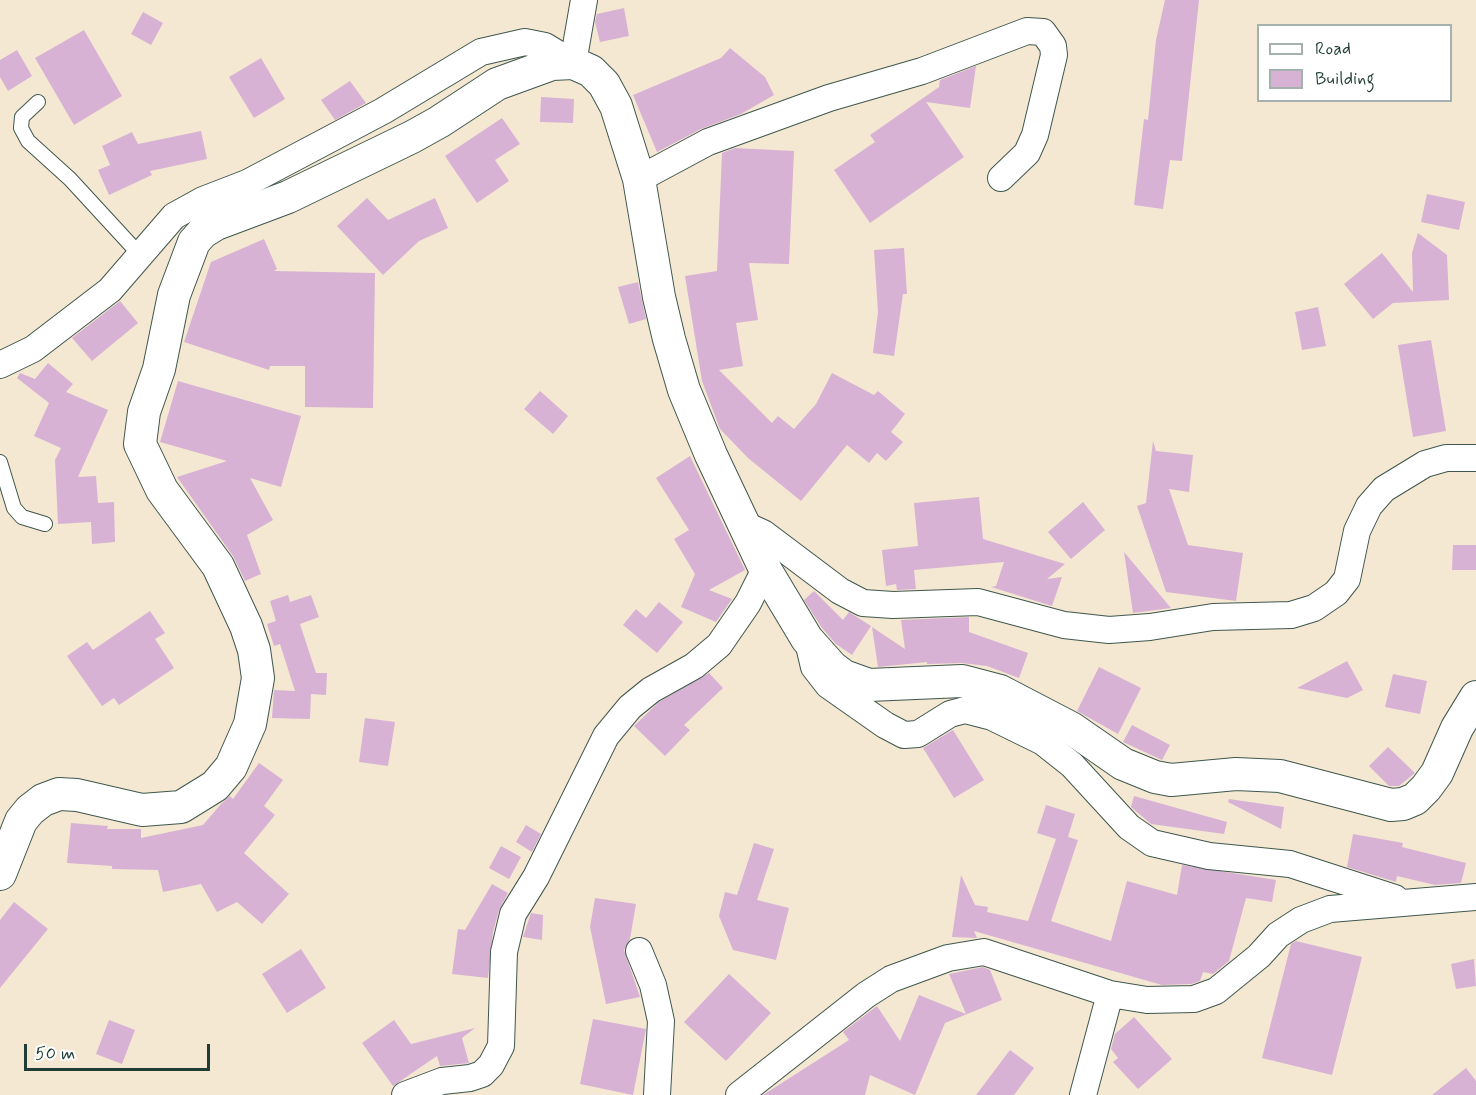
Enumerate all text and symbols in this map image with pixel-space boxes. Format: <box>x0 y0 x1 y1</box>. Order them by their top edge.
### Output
legend <box>1257 24 1452 102</box>
text: Road <box>1315 37 1351 61</box>
text: Building <box>1315 67 1375 91</box>
scale bar <box>27 1032 213 1070</box>
text: 50 m <box>35 1042 75 1066</box>

